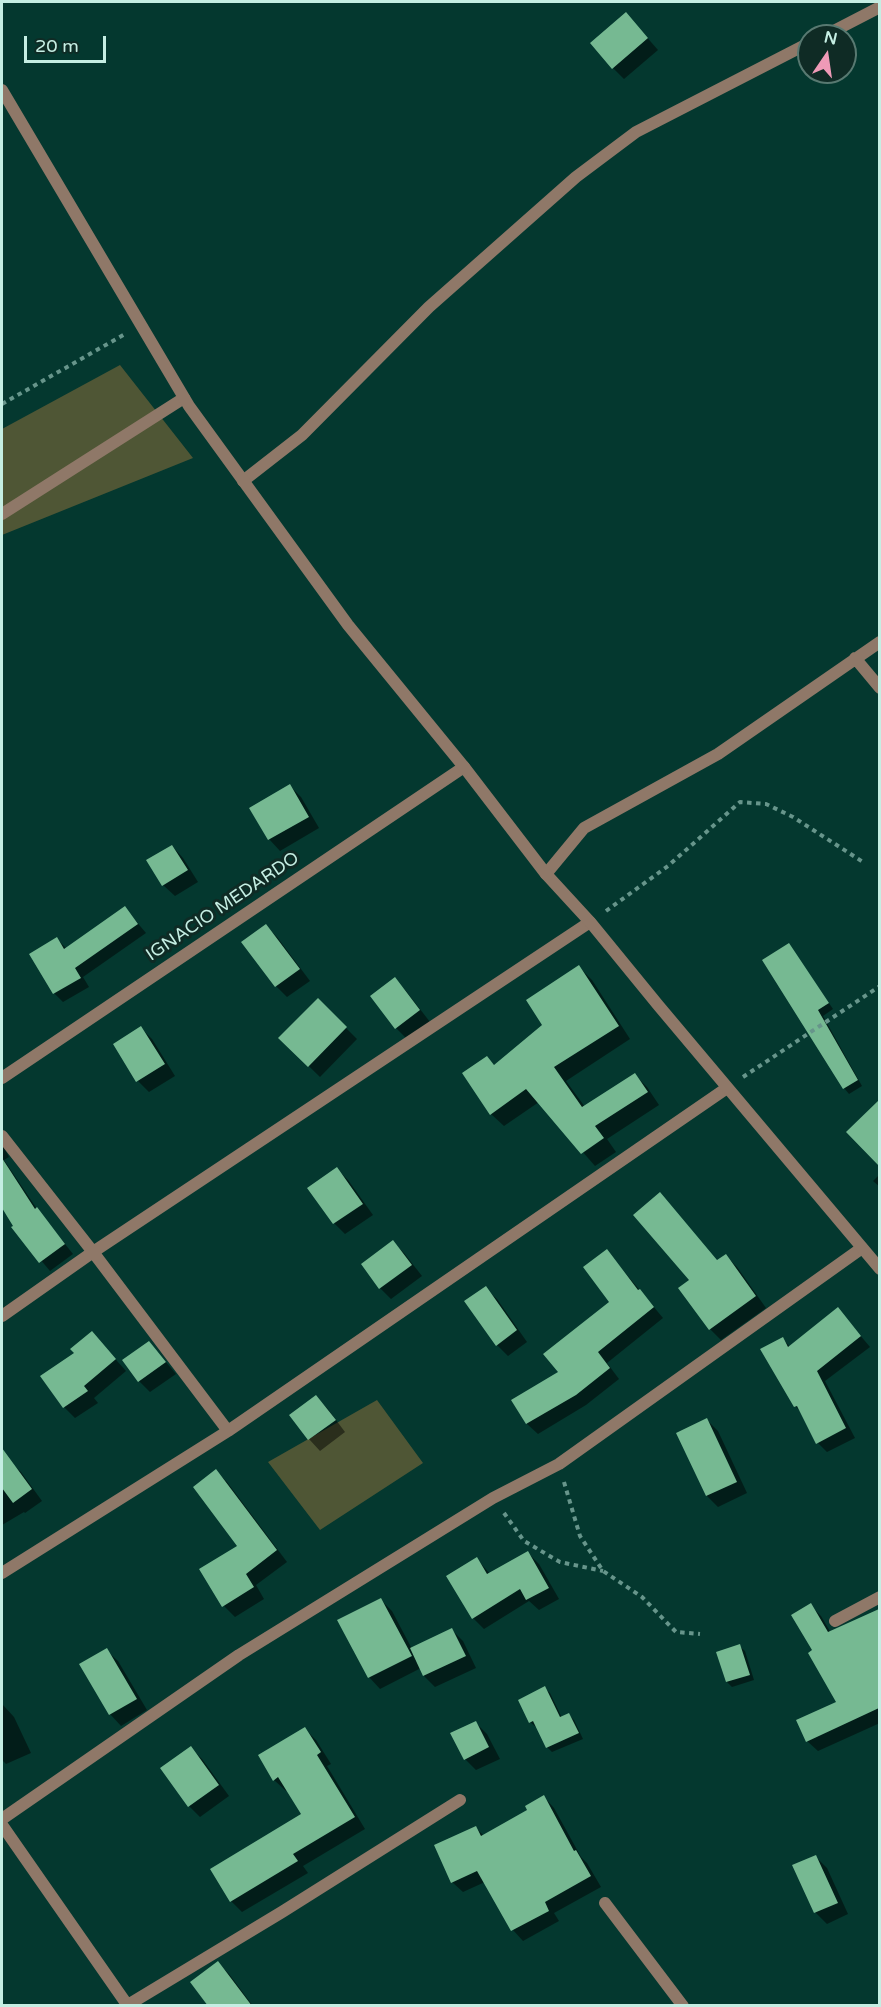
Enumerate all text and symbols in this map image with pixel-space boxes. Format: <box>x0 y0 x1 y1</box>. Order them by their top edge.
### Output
scale bar <box>27 24 110 62</box>
north arrow <box>797 24 857 84</box>
text: N <box>822 27 839 50</box>
text: 20 m <box>35 35 79 57</box>
street label: IGNACIO MEDARDO <box>142 848 304 966</box>

